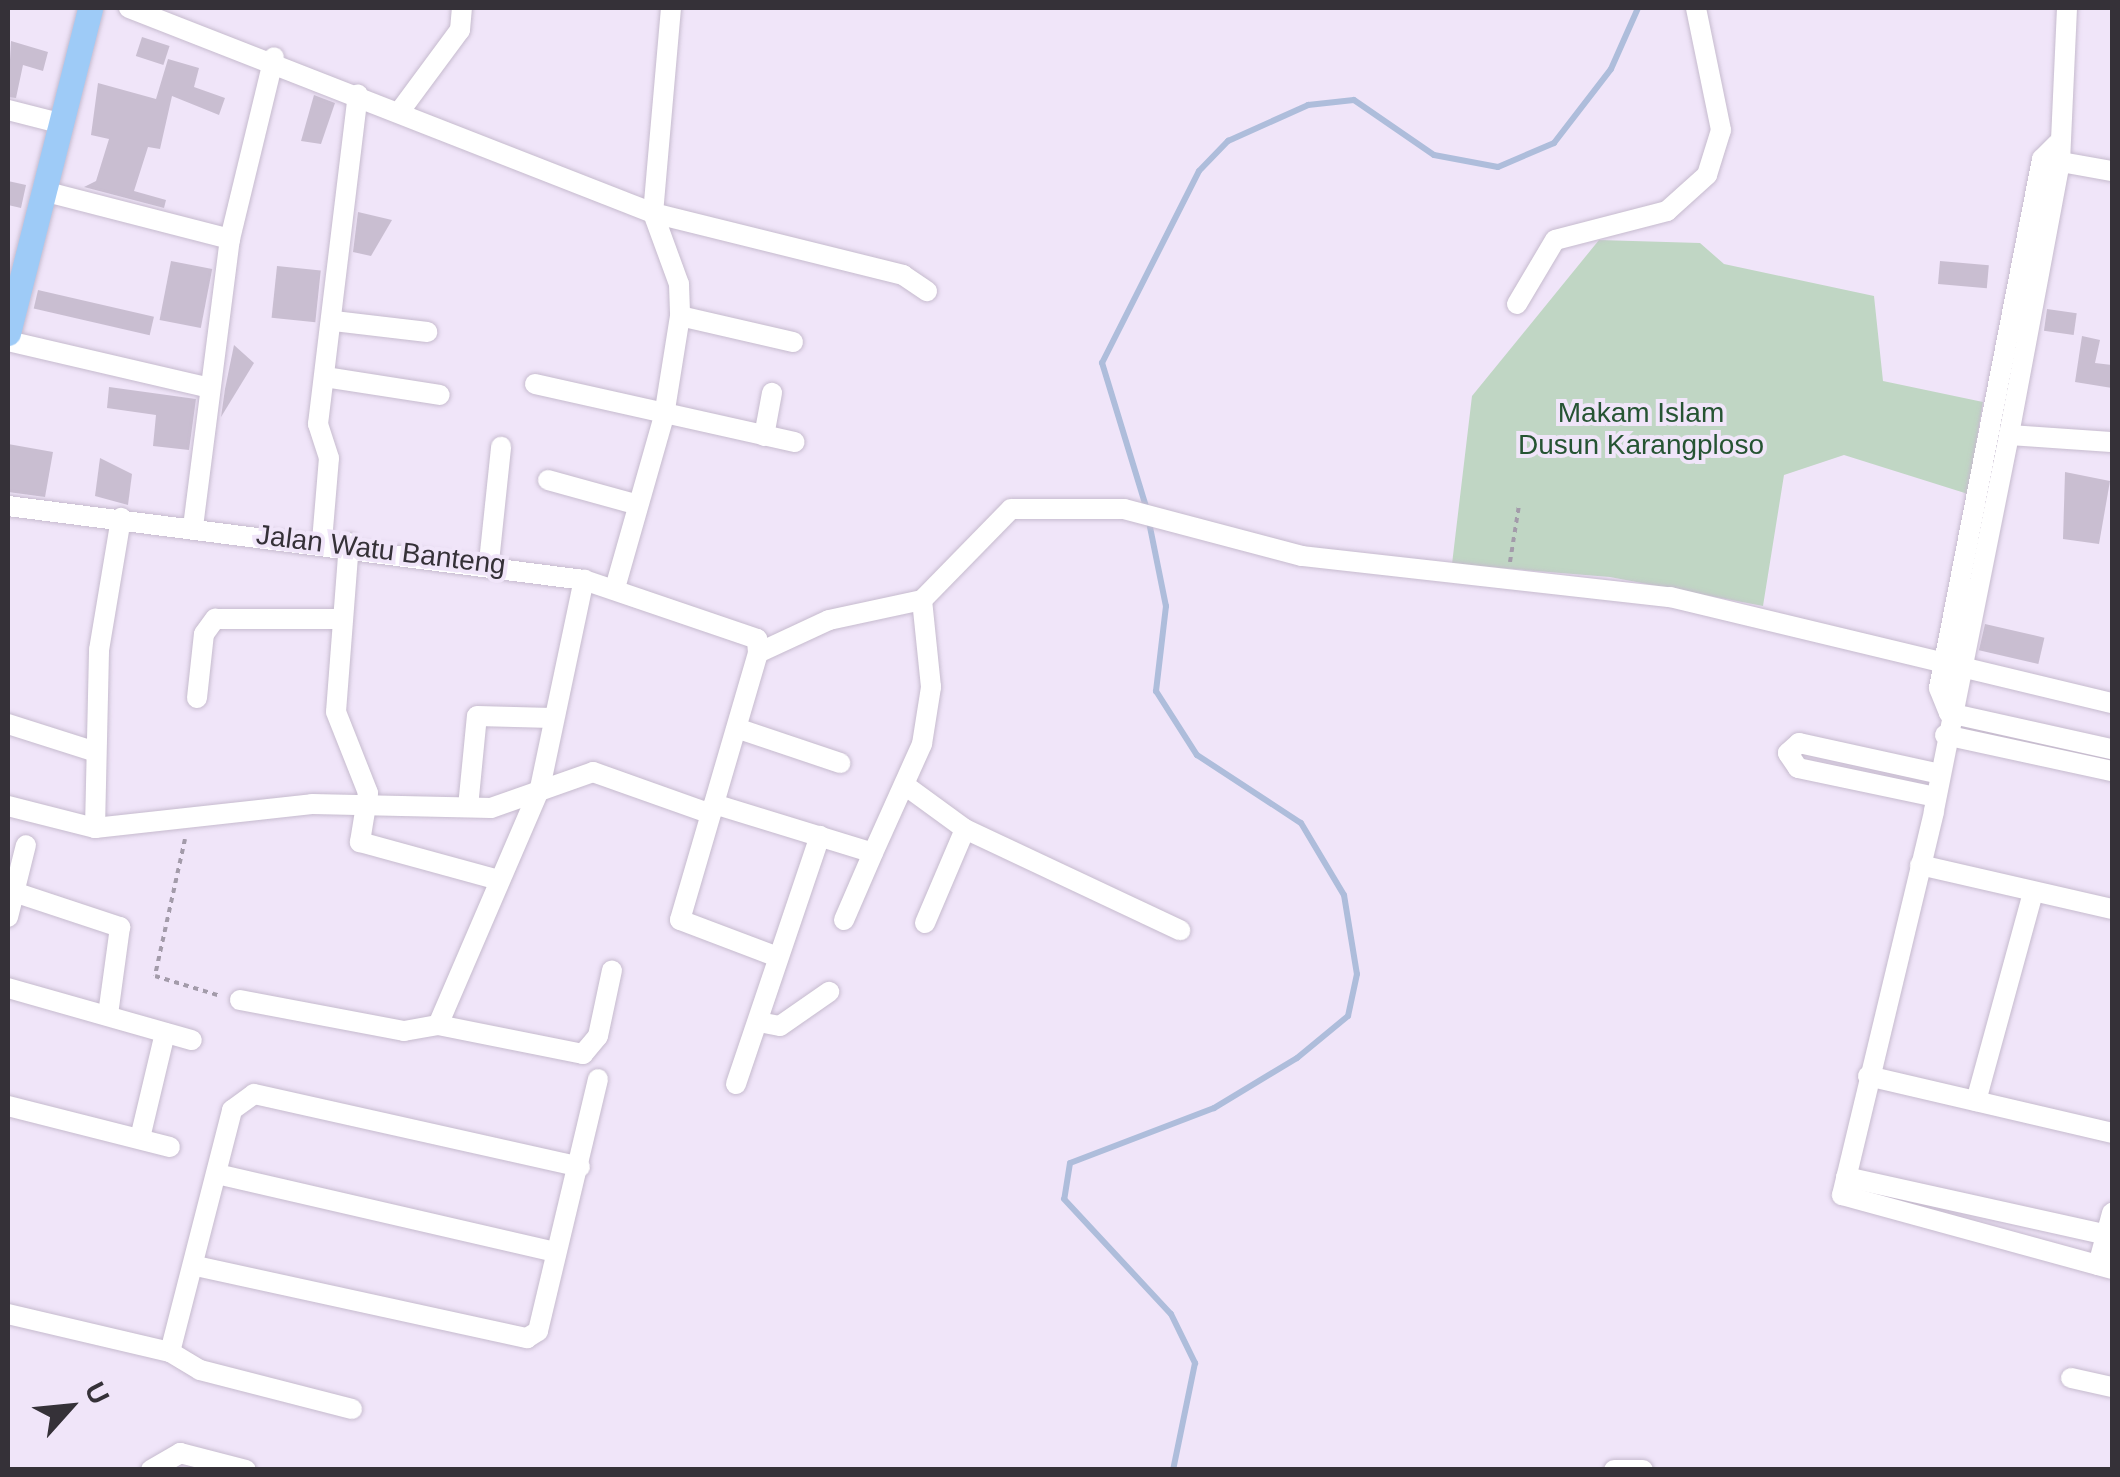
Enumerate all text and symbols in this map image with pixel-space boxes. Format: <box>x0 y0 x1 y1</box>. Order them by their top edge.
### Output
park label: Makam Islam Dusun Karangploso <box>1518 396 1764 462</box>
street label: Jalan Watu Banteng <box>254 518 508 582</box>
north arrow <box>20 1357 120 1457</box>
text: U <box>79 1377 116 1409</box>

